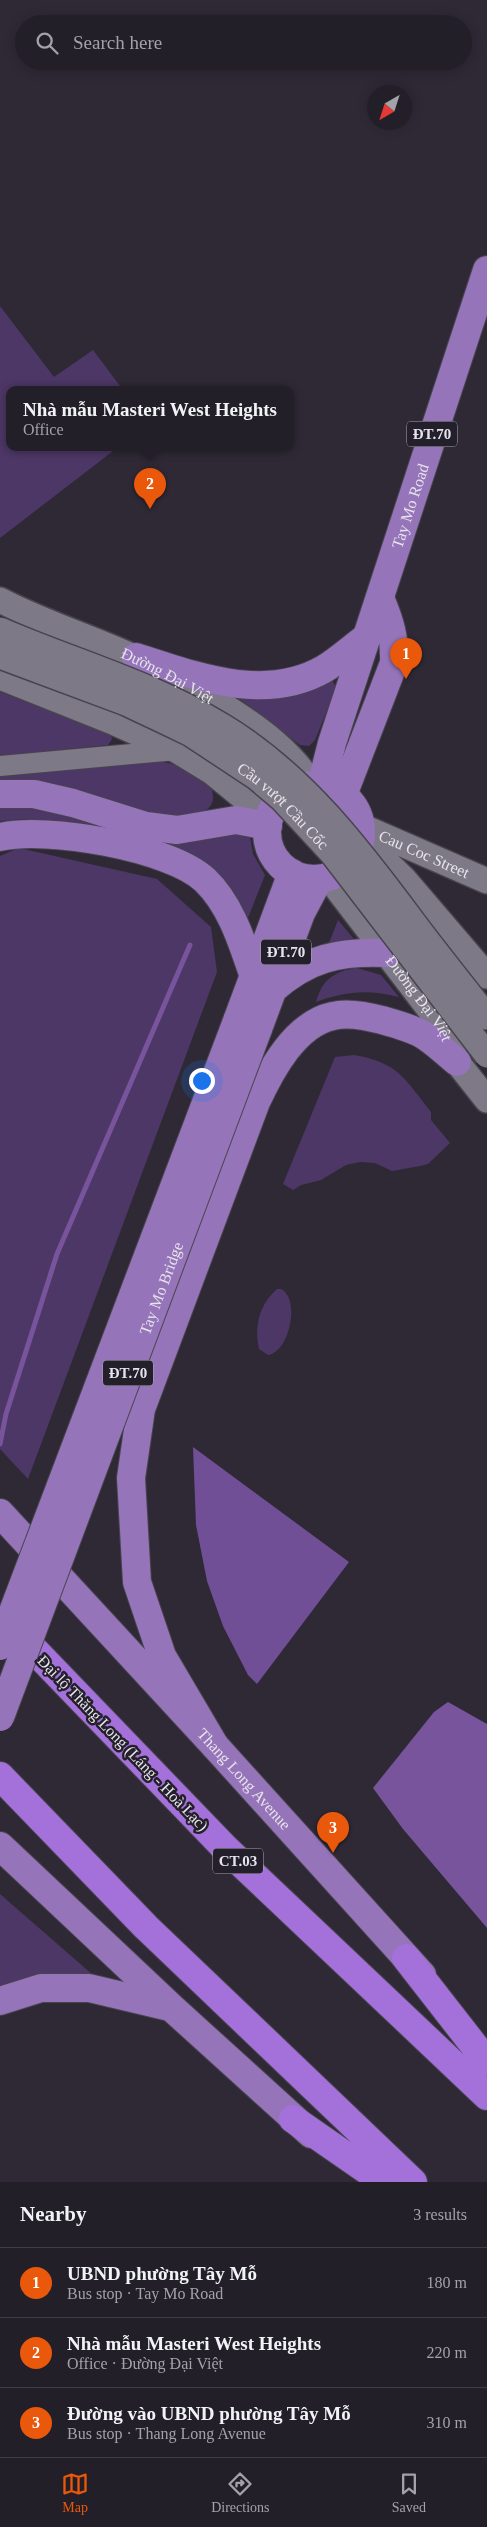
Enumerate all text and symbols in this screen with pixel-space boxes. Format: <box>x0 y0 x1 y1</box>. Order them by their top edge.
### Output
search box <box>15 15 472 70</box>
icon: search <box>33 29 61 57</box>
text: Search here <box>73 32 162 53</box>
north arrow <box>367 85 412 130</box>
popup <box>6 386 294 451</box>
text: Nhà mẫu Masteri West Heights <box>23 399 277 420</box>
text: Office <box>23 421 64 438</box>
road number: ĐT.70 <box>407 422 457 446</box>
street label: Tay Mo Road <box>388 461 431 550</box>
pin: 2 <box>134 468 166 509</box>
pin: 1 <box>390 638 422 679</box>
street label: Đường Đại Việt <box>119 644 218 707</box>
street label: Cầu vượt Cầu Cốc <box>235 759 332 852</box>
street label: Cau Coc Street <box>376 826 473 881</box>
road number: ĐT.70 <box>261 940 311 964</box>
street label: Đường Đại Việt <box>383 952 456 1044</box>
your location <box>189 1068 215 1094</box>
street label: Tay Mo Bridge <box>136 1240 186 1337</box>
road number: ĐT.70 <box>103 1360 153 1386</box>
street label: Đại lộ Thăng Long (Láng - Hoà Lạc) <box>34 1652 212 1835</box>
street label: Thang Long Avenue <box>194 1725 295 1833</box>
pin: 3 <box>317 1812 349 1853</box>
road number: CT.03 <box>213 1848 263 1874</box>
text: Nearby <box>20 2202 87 2226</box>
text: 3 results <box>413 2206 467 2223</box>
text: UBND phường Tây Mỗ <box>67 2263 257 2284</box>
text: 1 <box>32 2274 40 2291</box>
text: 180 m <box>427 2274 467 2291</box>
text: Bus stop · Tay Mo Road <box>67 2285 223 2302</box>
text: Nhà mẫu Masteri West Heights <box>67 2333 321 2354</box>
text: 2 <box>32 2344 40 2361</box>
text: 220 m <box>427 2344 467 2361</box>
text: Office · Đường Đại Việt <box>67 2355 223 2372</box>
text: Đường vào UBND phường Tây Mỗ <box>67 2403 351 2424</box>
text: 3 <box>32 2414 40 2431</box>
text: 310 m <box>427 2414 467 2431</box>
text: Bus stop · Thang Long Avenue <box>67 2425 266 2442</box>
tab: Map <box>61 2470 89 2516</box>
tab: Directions <box>211 2470 270 2516</box>
tab: Saved <box>392 2470 426 2516</box>

